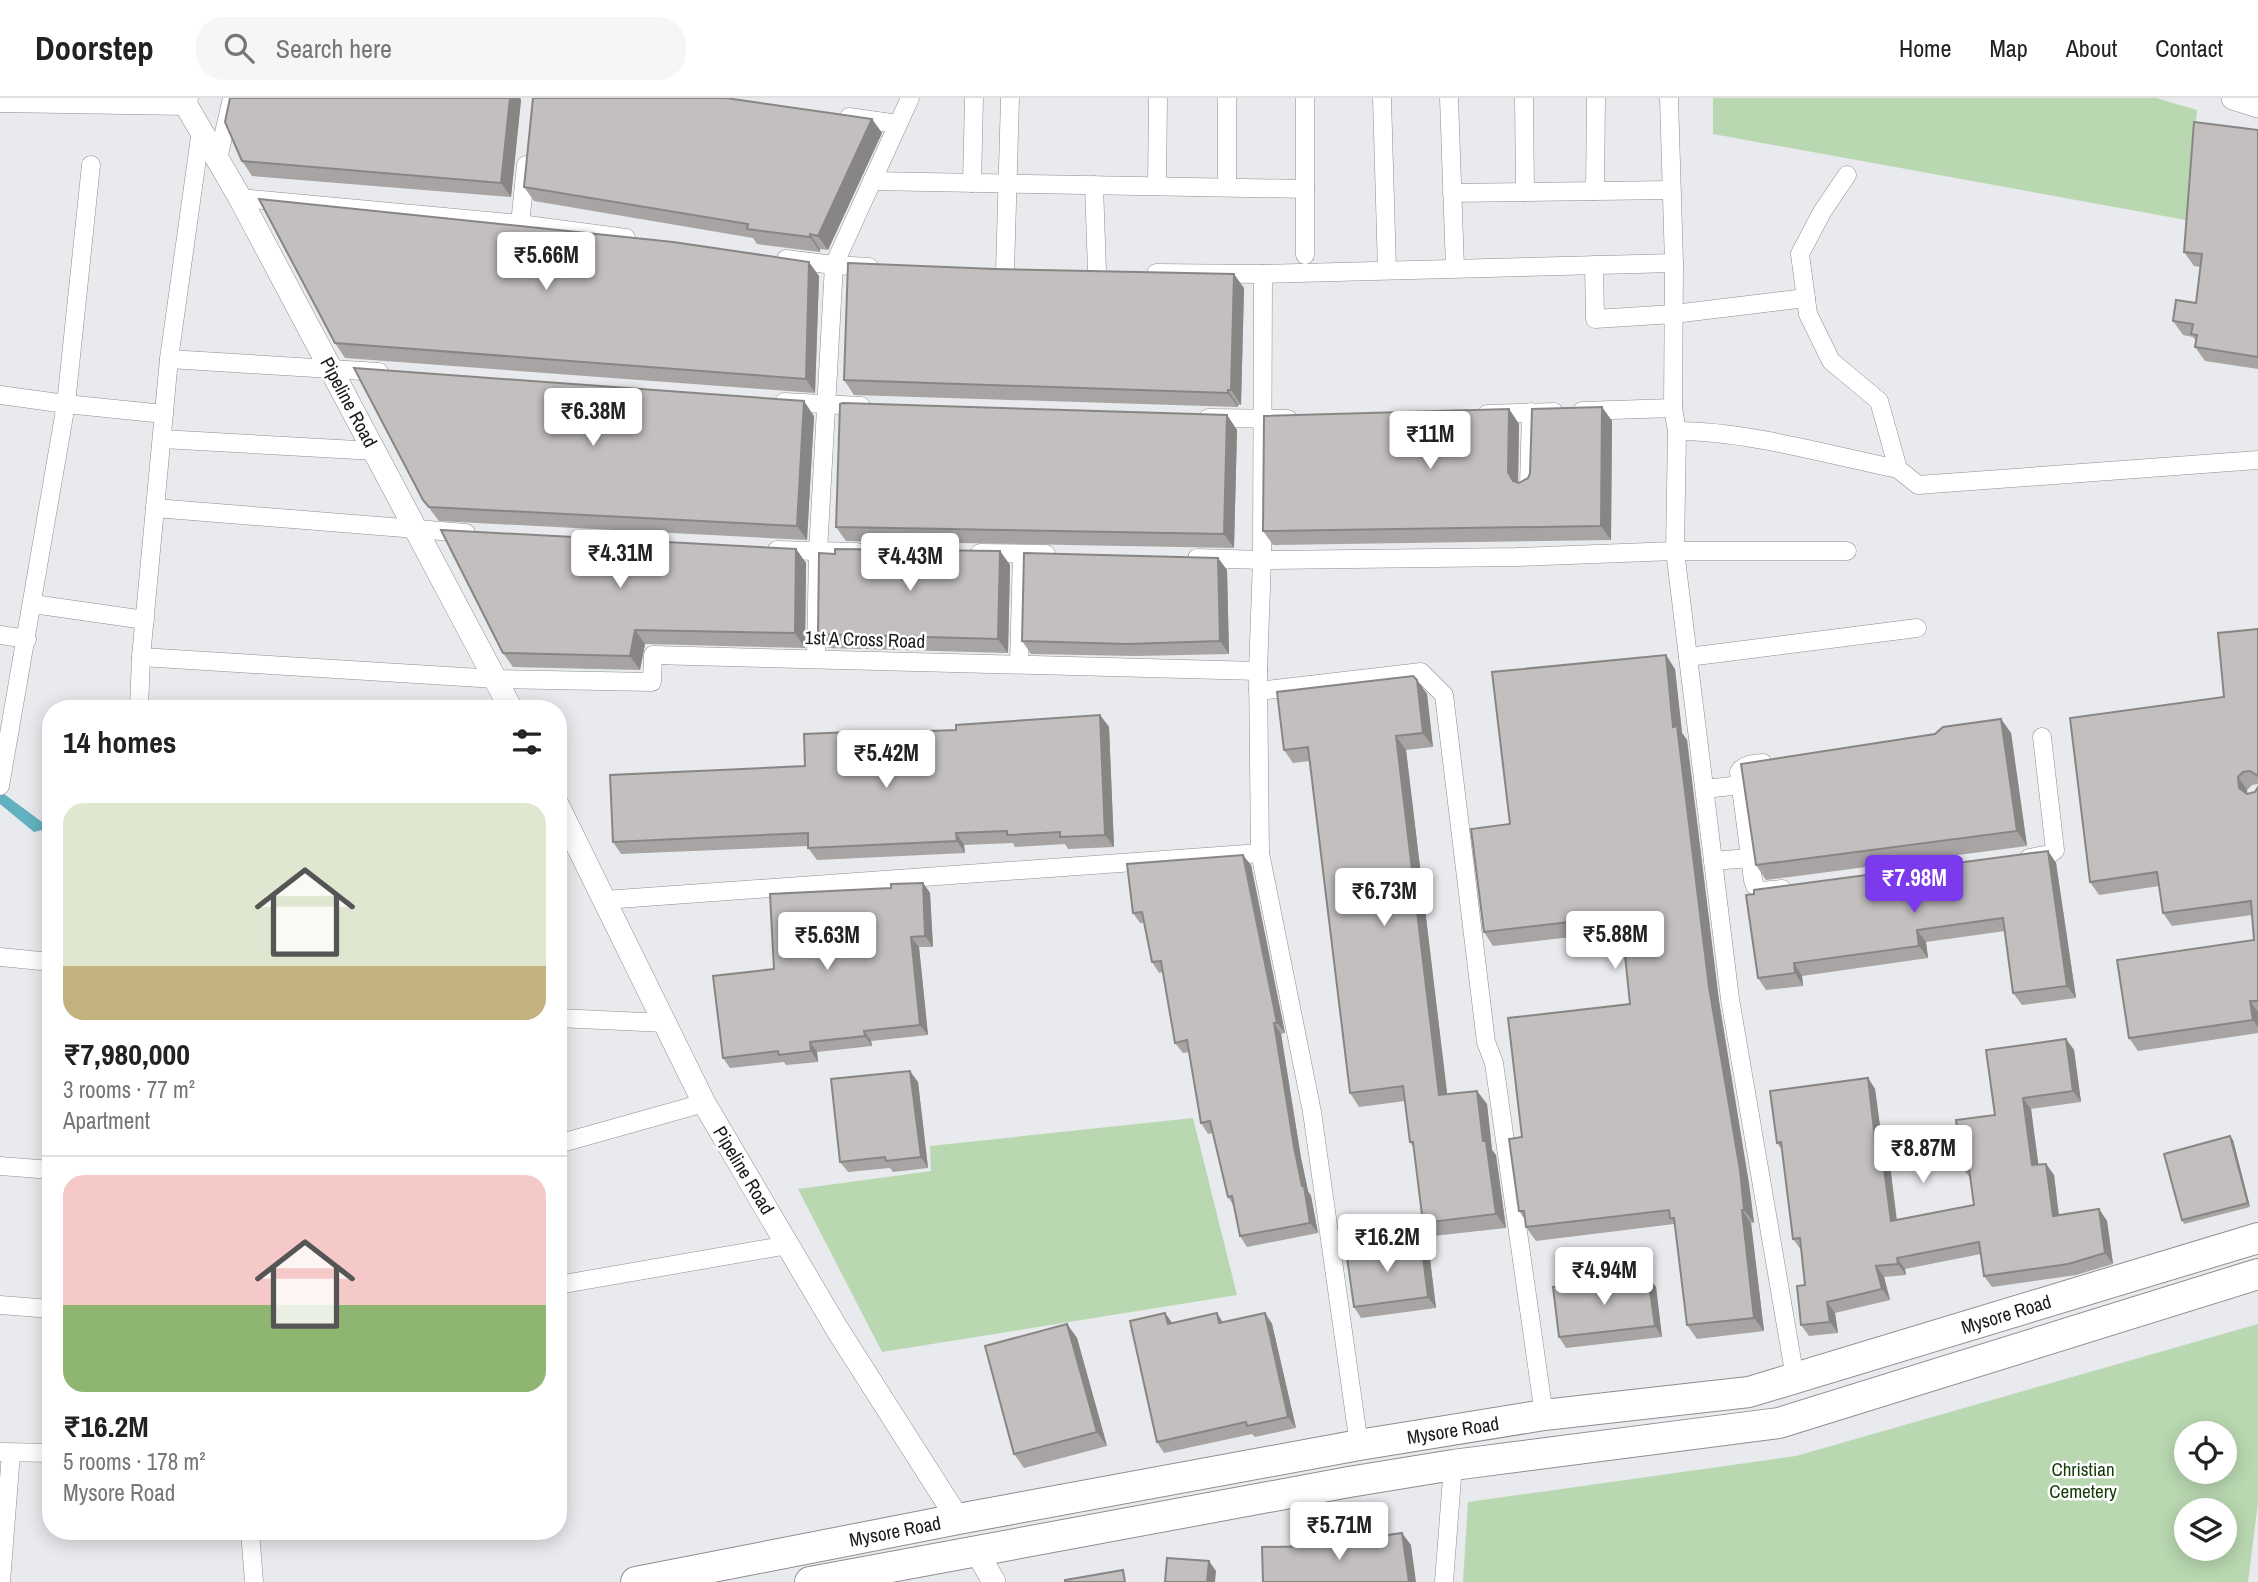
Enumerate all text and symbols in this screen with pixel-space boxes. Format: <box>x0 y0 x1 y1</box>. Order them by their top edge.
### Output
search box <box>196 17 686 80</box>
text: Doorstep <box>35 26 154 70</box>
icon: search <box>220 29 258 67</box>
text: Search here <box>276 31 392 66</box>
text: Home <box>1899 32 1951 64</box>
text: Map <box>1989 32 2028 64</box>
text: About <box>2066 32 2117 64</box>
text: Contact <box>2155 32 2223 64</box>
pin: ₹5.66M <box>489 232 603 292</box>
text: ₹5.66M <box>513 239 579 270</box>
street label: Pipeline Road <box>314 352 384 452</box>
pin: ₹6.38M <box>536 388 650 448</box>
text: ₹6.38M <box>560 395 626 426</box>
pin: ₹11M <box>1389 412 1471 471</box>
text: ₹11M <box>1406 418 1455 449</box>
pin: ₹4.31M <box>563 531 677 590</box>
pin: ₹4.43M <box>853 533 967 593</box>
text: ₹4.31M <box>587 537 653 568</box>
text: ₹4.43M <box>877 540 943 571</box>
street label: 1st A Cross Road <box>804 624 926 654</box>
text: 14 homes <box>63 722 177 762</box>
icon: filters <box>508 723 546 761</box>
pin: ₹5.42M <box>829 730 943 790</box>
text: ₹5.42M <box>853 737 919 768</box>
icon: home <box>242 849 368 975</box>
pin: ₹7.98M <box>1857 856 1971 915</box>
text: ₹7.98M <box>1881 862 1947 893</box>
pin: ₹6.73M <box>1327 868 1441 928</box>
text: ₹6.73M <box>1351 875 1417 906</box>
pin: ₹5.63M <box>770 912 884 972</box>
pin: ₹5.88M <box>1558 912 1672 971</box>
text: ₹5.88M <box>1582 918 1648 949</box>
text: ₹5.63M <box>794 919 860 950</box>
text: ₹7,980,000 <box>63 1034 190 1074</box>
text: 3 rooms · 77 m² <box>63 1074 195 1105</box>
text: Apartment <box>63 1105 150 1136</box>
street label: Pipeline Road <box>707 1121 781 1219</box>
pin: ₹8.87M <box>1866 1126 1980 1185</box>
text: ₹8.87M <box>1890 1132 1956 1163</box>
pin: ₹16.2M <box>1330 1214 1444 1274</box>
icon: home <box>242 1221 368 1347</box>
text: ₹16.2M <box>1354 1221 1420 1252</box>
pin: ₹4.94M <box>1547 1248 1661 1307</box>
text: ₹4.94M <box>1571 1254 1637 1285</box>
street label: Mysore Road <box>1958 1288 2054 1340</box>
text: ₹16.2M <box>63 1406 149 1446</box>
street label: Mysore Road <box>1405 1410 1501 1450</box>
map controls <box>2174 1421 2237 1561</box>
button: locate <box>2174 1421 2237 1484</box>
text: 5 rooms · 178 m² <box>63 1446 206 1477</box>
park label: Christian Cemetery <box>2049 1456 2117 1504</box>
text: Mysore Road <box>63 1477 175 1508</box>
button: layers <box>2174 1498 2237 1561</box>
pin: ₹5.71M <box>1282 1502 1396 1562</box>
street label: Mysore Road <box>847 1509 943 1553</box>
text: ₹5.71M <box>1306 1509 1372 1540</box>

